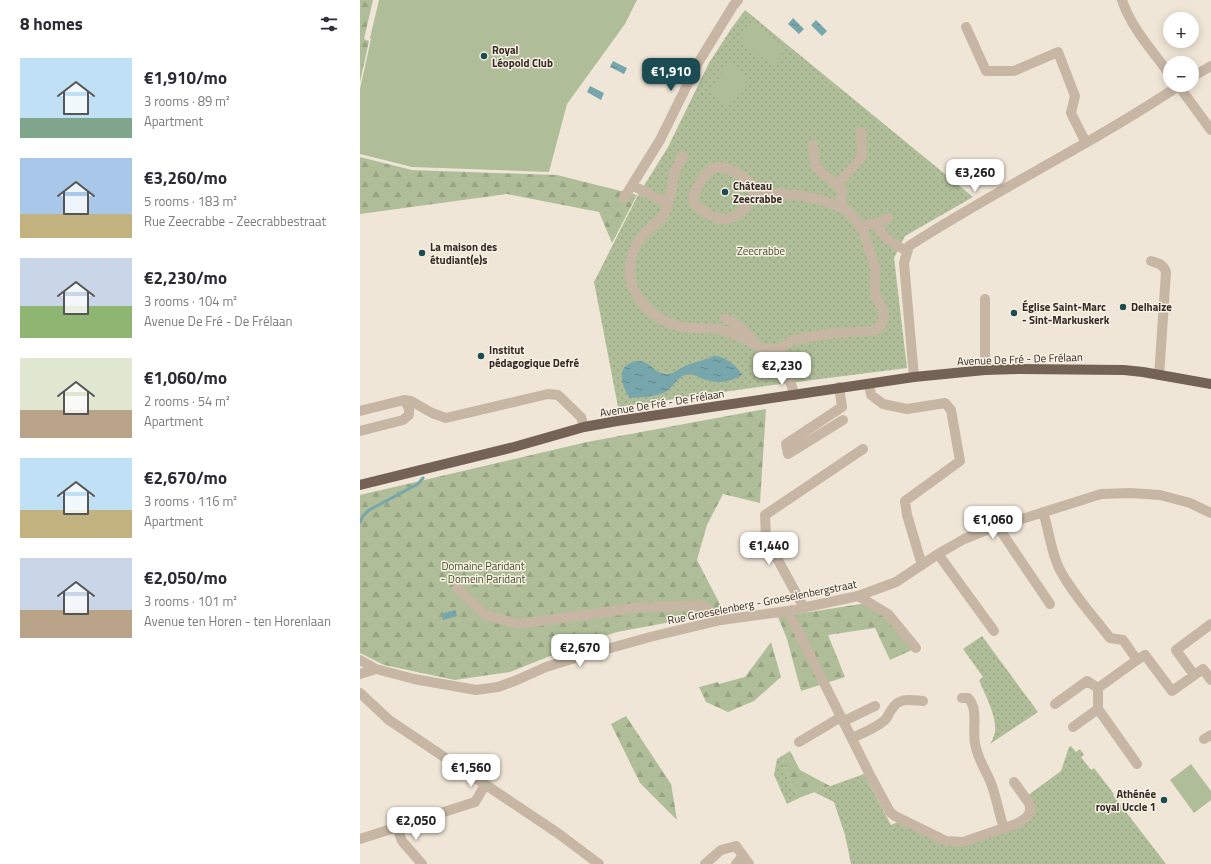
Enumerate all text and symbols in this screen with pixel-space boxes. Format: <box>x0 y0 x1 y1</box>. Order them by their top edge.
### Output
text: 8 homes <box>20 11 83 37</box>
map controls <box>1163 12 1199 92</box>
button: + <box>1163 12 1199 48</box>
icon: filters <box>318 13 340 35</box>
place label: Royal Léopold Club <box>492 42 553 71</box>
marker: Royal Léopold Club <box>479 51 489 61</box>
button: − <box>1163 56 1199 92</box>
pin: €1,910 <box>638 58 704 92</box>
text: €1,910 <box>651 61 691 81</box>
text: €1,910/mo <box>144 65 227 91</box>
icon: home <box>52 74 100 122</box>
text: 3 rooms · 89 m² <box>144 91 230 111</box>
text: Apartment <box>144 111 203 131</box>
pin: €3,260 <box>942 159 1008 193</box>
text: €3,260 <box>955 162 995 182</box>
text: €3,260/mo <box>144 165 227 191</box>
icon: home <box>52 174 100 222</box>
place label: Château Zeecrabbe <box>733 178 783 207</box>
marker: Château Zeecrabbe <box>720 187 730 197</box>
text: 5 rooms · 183 m² <box>144 191 237 211</box>
text: Rue Zeecrabbe - Zeecrabbestraat <box>144 211 326 231</box>
place label: La maison des étudiant(e)s <box>430 239 497 268</box>
park label: Zeecrabbe <box>737 243 786 259</box>
marker: La maison des étudiant(e)s <box>417 248 427 258</box>
text: €2,230/mo <box>144 265 227 291</box>
icon: home <box>52 274 100 322</box>
text: 3 rooms · 104 m² <box>144 291 237 311</box>
place label: Église Saint-Marc - Sint-Markuskerk <box>1022 299 1110 328</box>
place label: Delhaize <box>1131 299 1172 315</box>
marker: Delhaize <box>1118 302 1128 312</box>
marker: Église Saint-Marc - Sint-Markuskerk <box>1009 308 1019 318</box>
text: Avenue De Fré - De Frélaan <box>144 311 293 331</box>
place label: Institut pédagogique Defré <box>489 342 579 371</box>
street label: Avenue De Fré - De Frélaan <box>957 349 1083 369</box>
marker: Institut pédagogique Defré <box>476 351 486 361</box>
pin: €2,230 <box>749 352 815 386</box>
text: €2,230 <box>762 355 802 375</box>
text: €1,060/mo <box>144 365 227 391</box>
icon: home <box>52 374 100 422</box>
street label: Avenue De Fré - De Frélaan <box>599 385 725 421</box>
text: 2 rooms · 54 m² <box>144 391 230 411</box>
text: Apartment <box>144 411 203 431</box>
text: €2,670/mo <box>144 465 227 491</box>
icon: home <box>52 474 100 522</box>
text: 3 rooms · 116 m² <box>144 491 237 511</box>
pin: €1,060 <box>960 506 1026 540</box>
text: €1,060 <box>973 509 1013 529</box>
text: Apartment <box>144 511 203 531</box>
pin: €1,440 <box>736 532 802 566</box>
text: €1,440 <box>749 535 789 555</box>
park label: Domaine Paridant - Domein Paridant <box>441 558 526 587</box>
text: €2,050/mo <box>144 565 227 591</box>
icon: home <box>52 574 100 622</box>
street label: Rue Groeselenberg - Groeselenbergstraat <box>666 576 858 628</box>
text: 3 rooms · 101 m² <box>144 591 237 611</box>
text: Avenue ten Horen - ten Horenlaan <box>144 611 331 631</box>
pin: €2,670 <box>547 634 613 668</box>
text: €2,670 <box>560 637 600 657</box>
pin: €1,560 <box>438 754 504 788</box>
text: €1,560 <box>451 757 491 777</box>
place label: Athénée royal Uccle 1 <box>1096 786 1156 815</box>
marker: Athénée royal Uccle 1 <box>1159 795 1169 805</box>
pin: €2,050 <box>383 807 449 841</box>
text: €2,050 <box>396 810 436 830</box>

